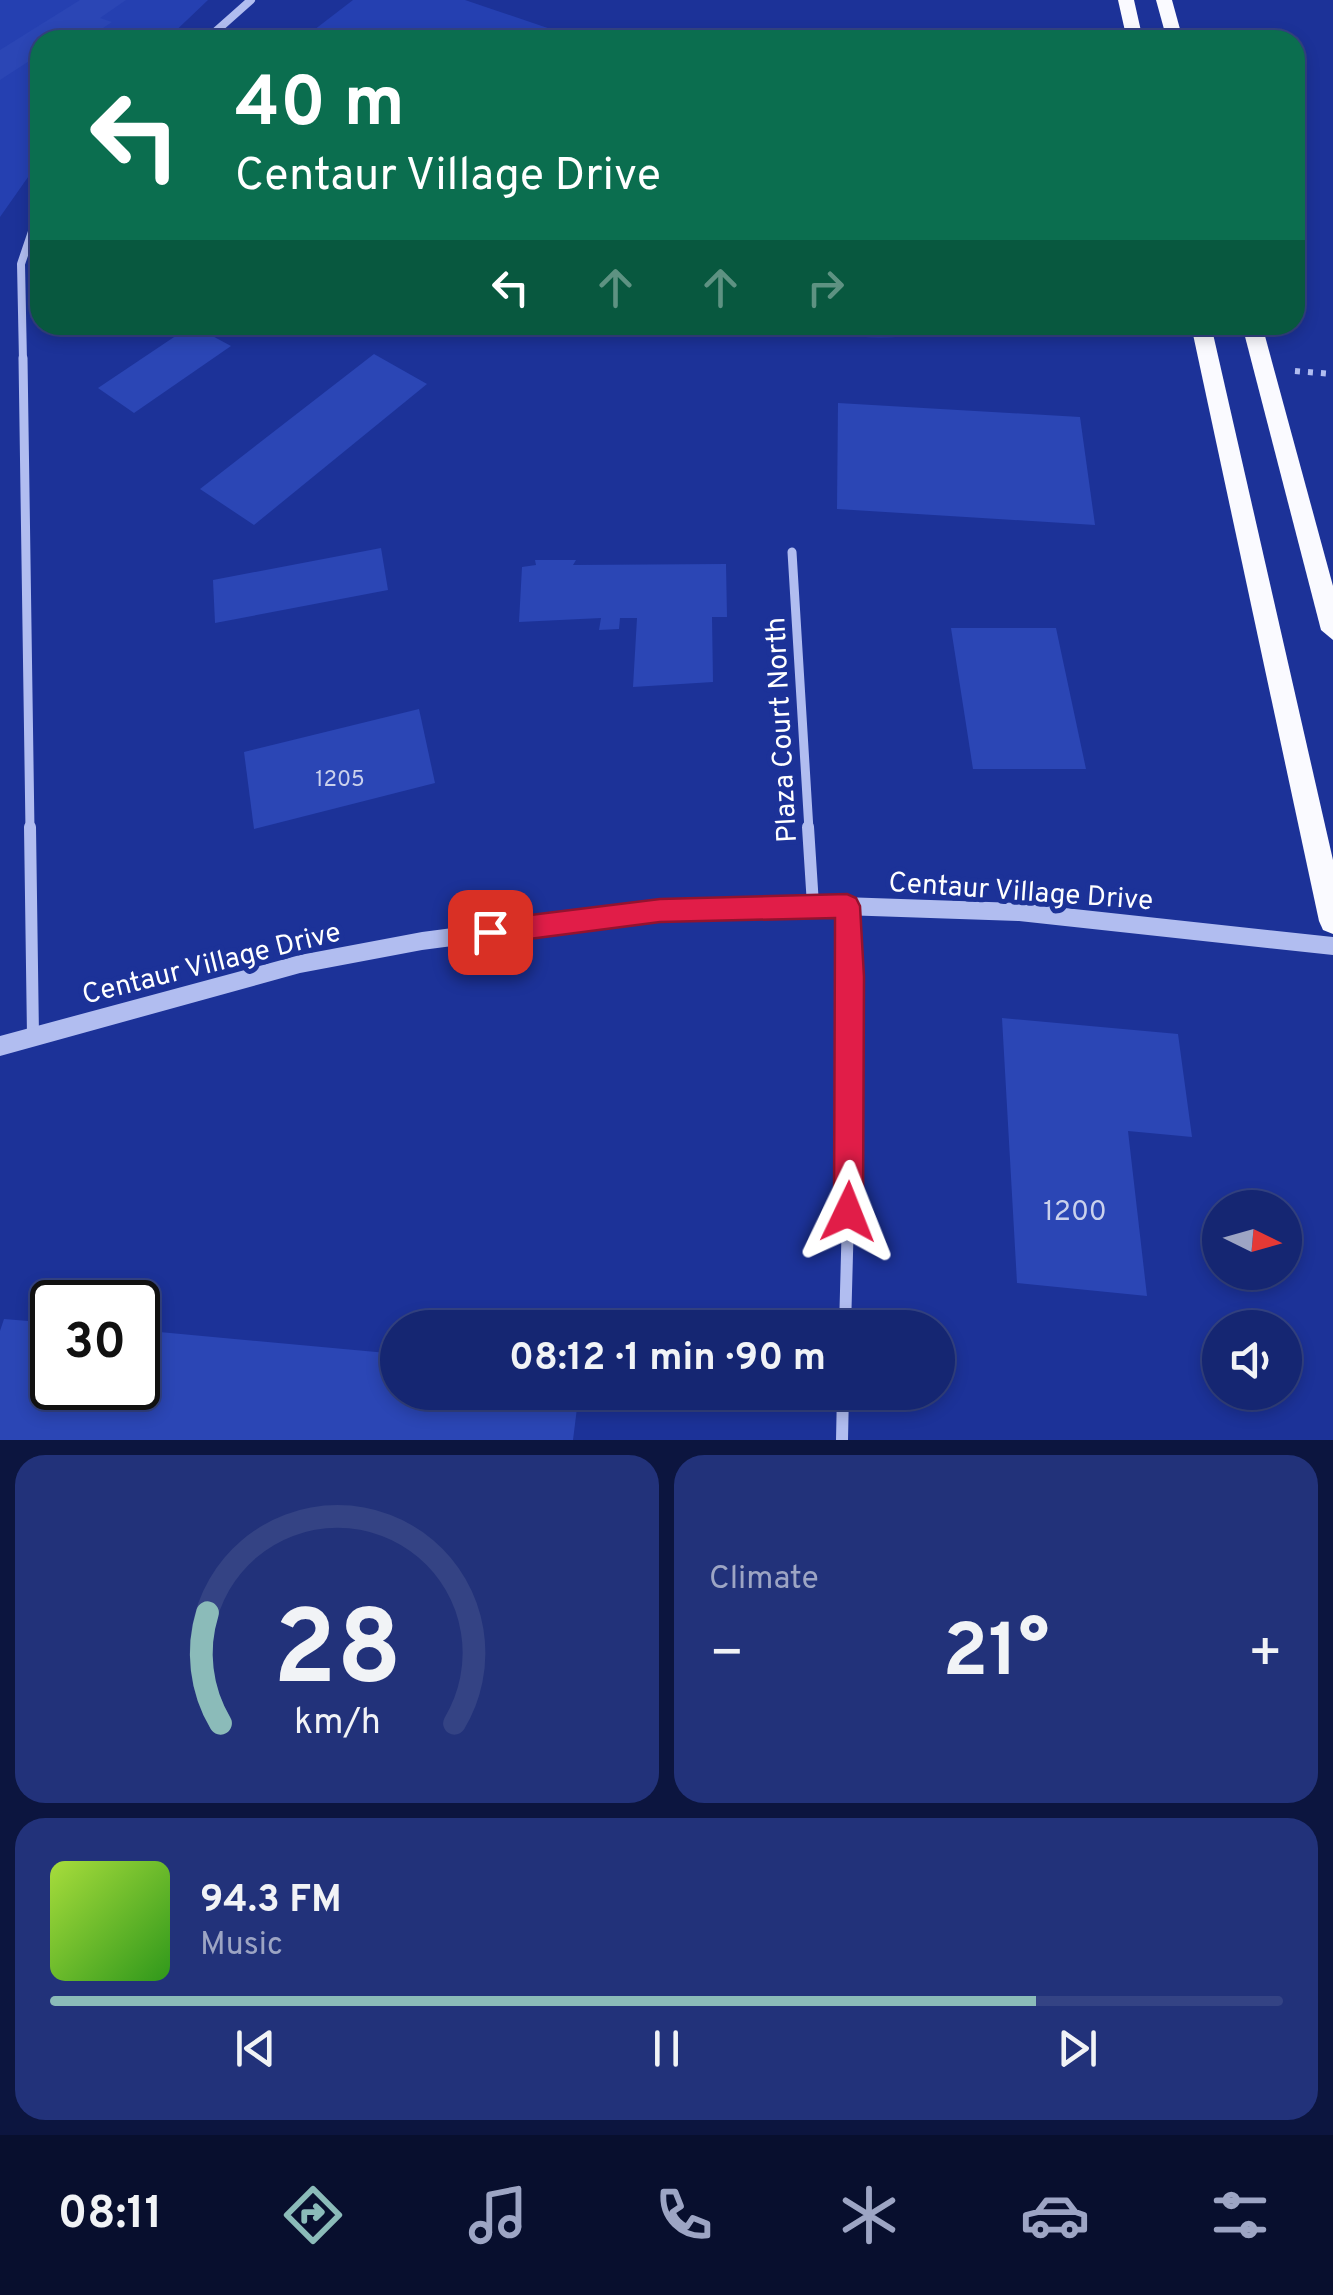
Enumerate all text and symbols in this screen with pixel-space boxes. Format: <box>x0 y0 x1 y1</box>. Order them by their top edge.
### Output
text: 40 m <box>235 62 405 151</box>
icon: left <box>70 70 200 200</box>
text: Centaur Village Drive <box>235 149 661 206</box>
icon: left <box>483 260 538 315</box>
icon: ahead <box>588 260 643 315</box>
icon: ahead <box>693 260 748 315</box>
icon: right <box>798 260 853 315</box>
street label: Plaza Court North <box>759 616 807 844</box>
house number: 1205 <box>315 767 365 794</box>
street label: Centaur Village Drive <box>887 866 1154 920</box>
pin <box>448 890 533 975</box>
icon: arrive <box>463 905 518 960</box>
street label: Centaur Village Drive <box>79 915 345 1014</box>
position arrow <box>796 1160 900 1264</box>
north arrow <box>1202 1190 1302 1290</box>
map controls <box>1202 1190 1302 1410</box>
house number: 1200 <box>1043 1195 1107 1231</box>
speed limit sign: 30 <box>30 1280 160 1410</box>
button: sound <box>1202 1310 1302 1410</box>
text: 08:12 · 1 min · 90 m <box>509 1335 826 1384</box>
text: Climate <box>709 1560 819 1600</box>
text: 28 <box>272 1589 402 1721</box>
text: 21° <box>942 1608 1050 1703</box>
text: − <box>709 1621 744 1691</box>
text: + <box>1248 1621 1283 1691</box>
text: km/h <box>294 1701 380 1747</box>
text: 94.3 FM <box>200 1877 342 1926</box>
text: Music <box>200 1926 283 1966</box>
icon: previous <box>228 2021 283 2076</box>
icon: pause <box>639 2021 694 2076</box>
icon: next <box>1050 2021 1105 2076</box>
icon: directions <box>278 2180 348 2250</box>
icon: music <box>463 2180 533 2250</box>
icon: phone <box>649 2180 719 2250</box>
icon: climate <box>834 2180 904 2250</box>
icon: car <box>1020 2180 1090 2250</box>
icon: filters <box>1205 2180 1275 2250</box>
text: 08:11 <box>58 2187 163 2244</box>

